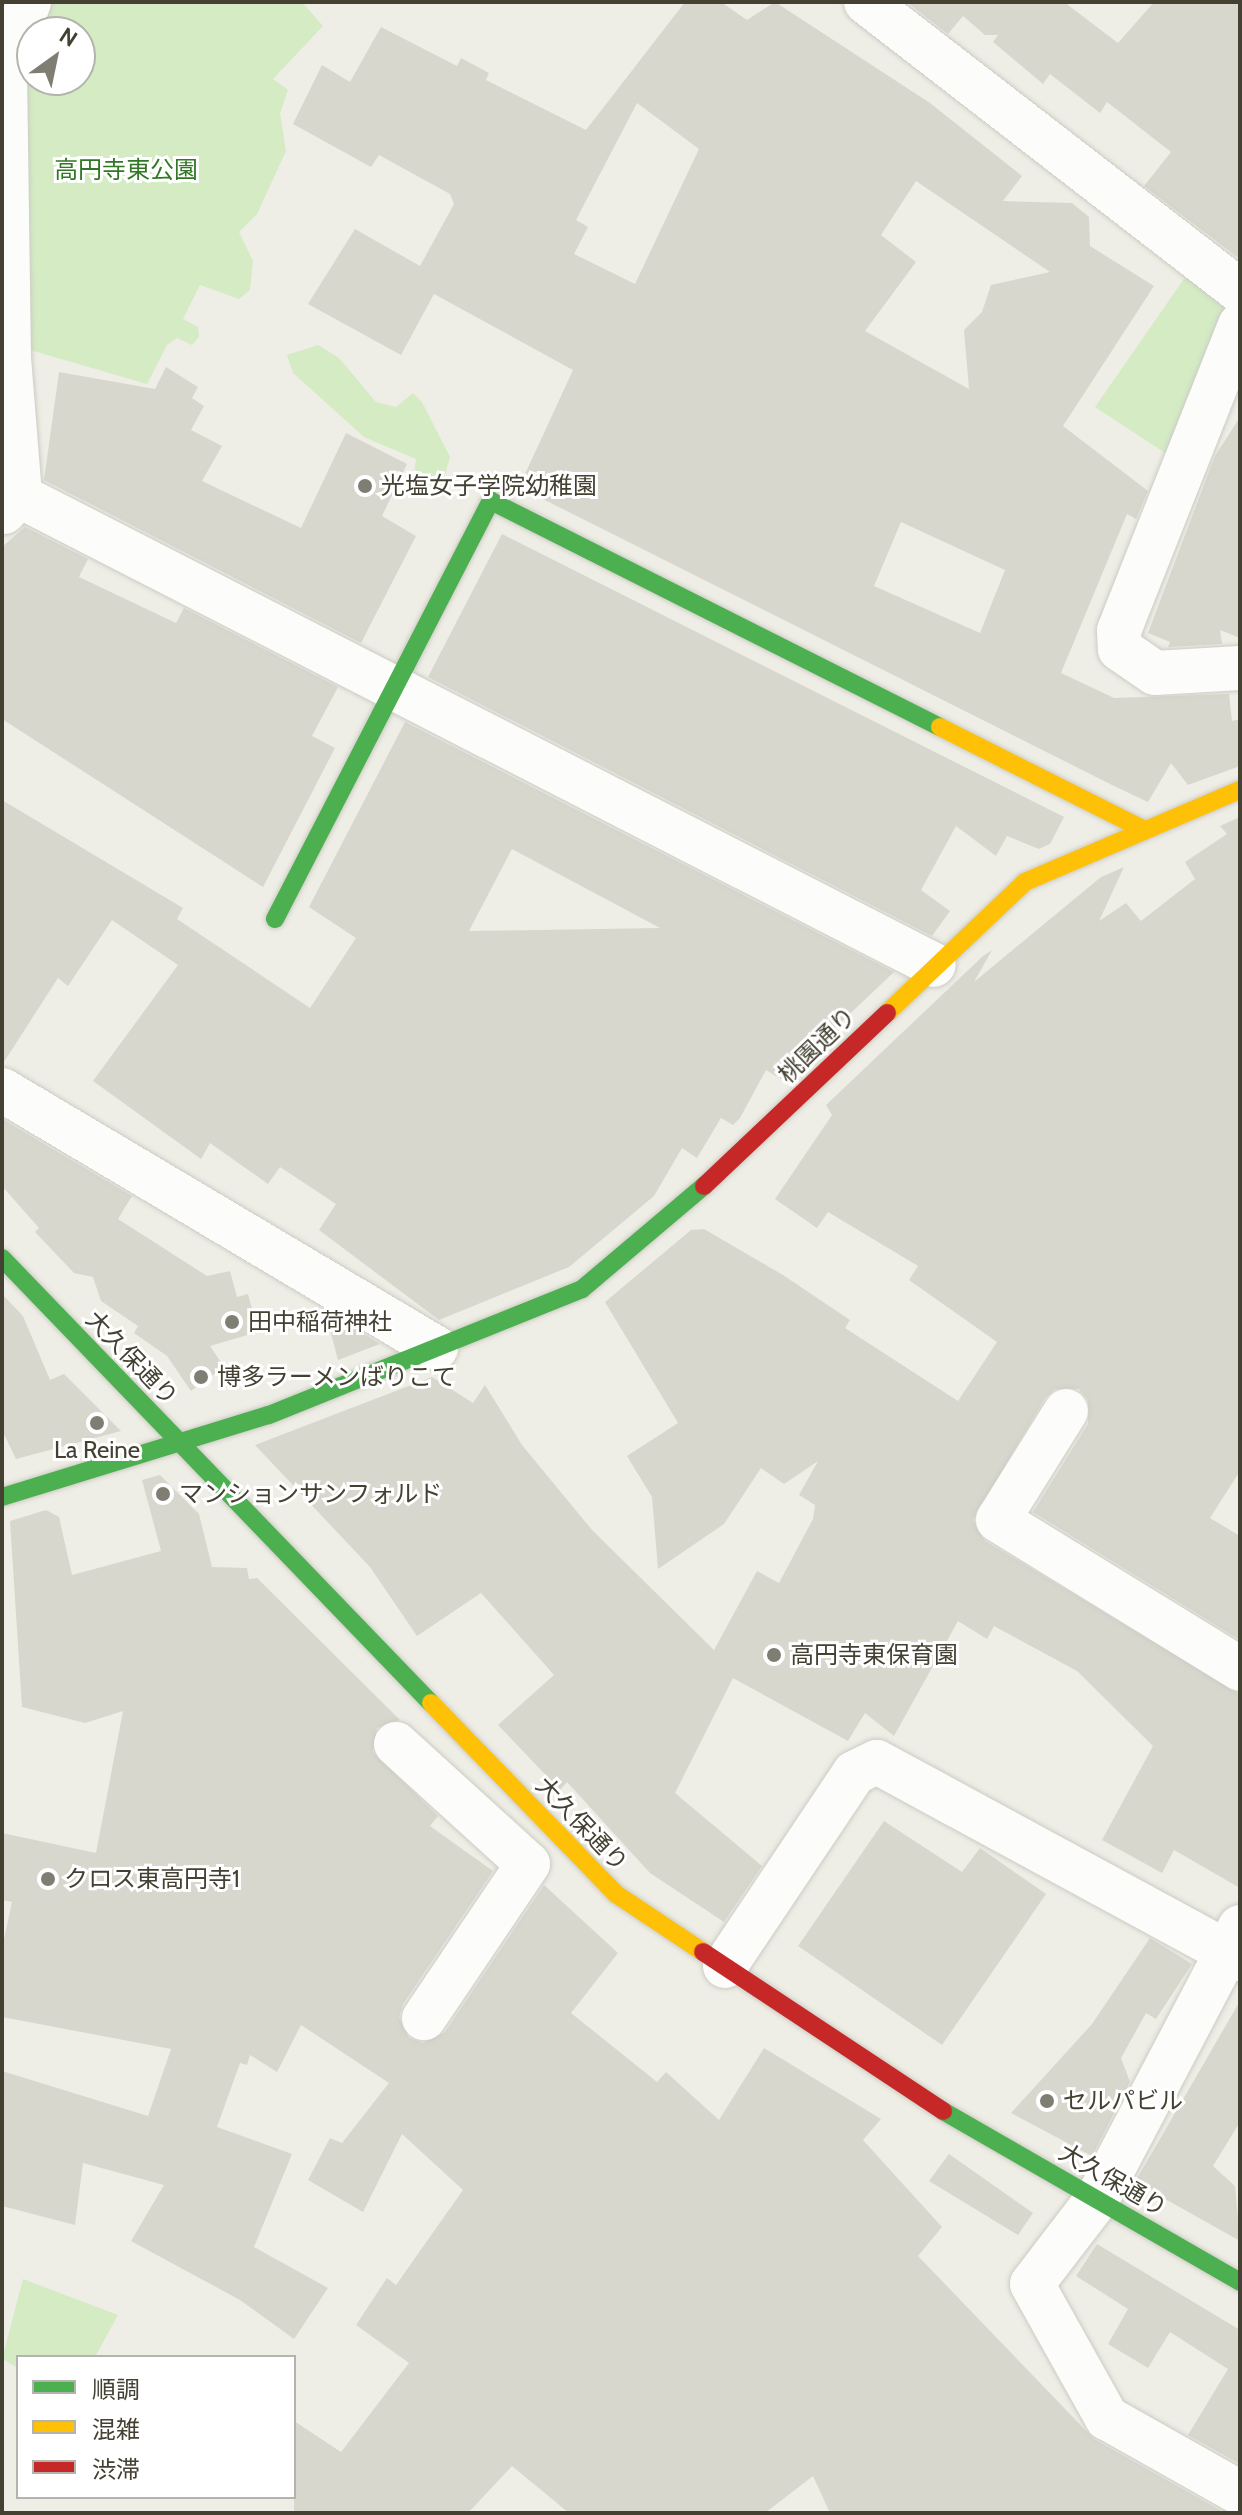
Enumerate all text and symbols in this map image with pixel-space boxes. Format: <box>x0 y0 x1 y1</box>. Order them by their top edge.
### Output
north arrow <box>16 16 96 96</box>
text: N <box>54 22 82 53</box>
park label: 高円寺東公園 <box>54 156 198 184</box>
place label: 光塩女子学院幼稚園 <box>381 472 597 500</box>
marker: 光塩女子学院幼稚園 <box>356 477 374 495</box>
street label: 桃園通り <box>772 1001 862 1089</box>
street label: 大久保通り <box>80 1305 184 1411</box>
place label: 田中稲荷神社 <box>248 1308 392 1336</box>
marker: 田中稲荷神社 <box>223 1313 241 1331</box>
place label: 博多ラーメンばりこて <box>217 1363 457 1391</box>
marker: 博多ラーメンばりこて <box>192 1368 210 1386</box>
marker: La Reine <box>88 1414 106 1432</box>
place label: La Reine <box>54 1436 140 1464</box>
place label: マンションサンフォルド <box>179 1480 443 1508</box>
marker: マンションサンフォルド <box>154 1485 172 1503</box>
place label: 高円寺東保育園 <box>790 1641 958 1669</box>
marker: 高円寺東保育園 <box>765 1646 783 1664</box>
street label: 大久保通り <box>530 1771 634 1877</box>
place label: クロス東高円寺1 <box>64 1865 240 1893</box>
marker: クロス東高円寺1 <box>39 1870 57 1888</box>
place label: セルパビル <box>1063 2087 1183 2115</box>
marker: セルパビル <box>1038 2092 1056 2110</box>
street label: 大久保通り <box>1054 2138 1172 2222</box>
legend <box>16 2355 296 2499</box>
text: 順調 <box>92 2375 140 2404</box>
text: 混雑 <box>92 2415 140 2444</box>
text: 渋滞 <box>92 2455 140 2484</box>

